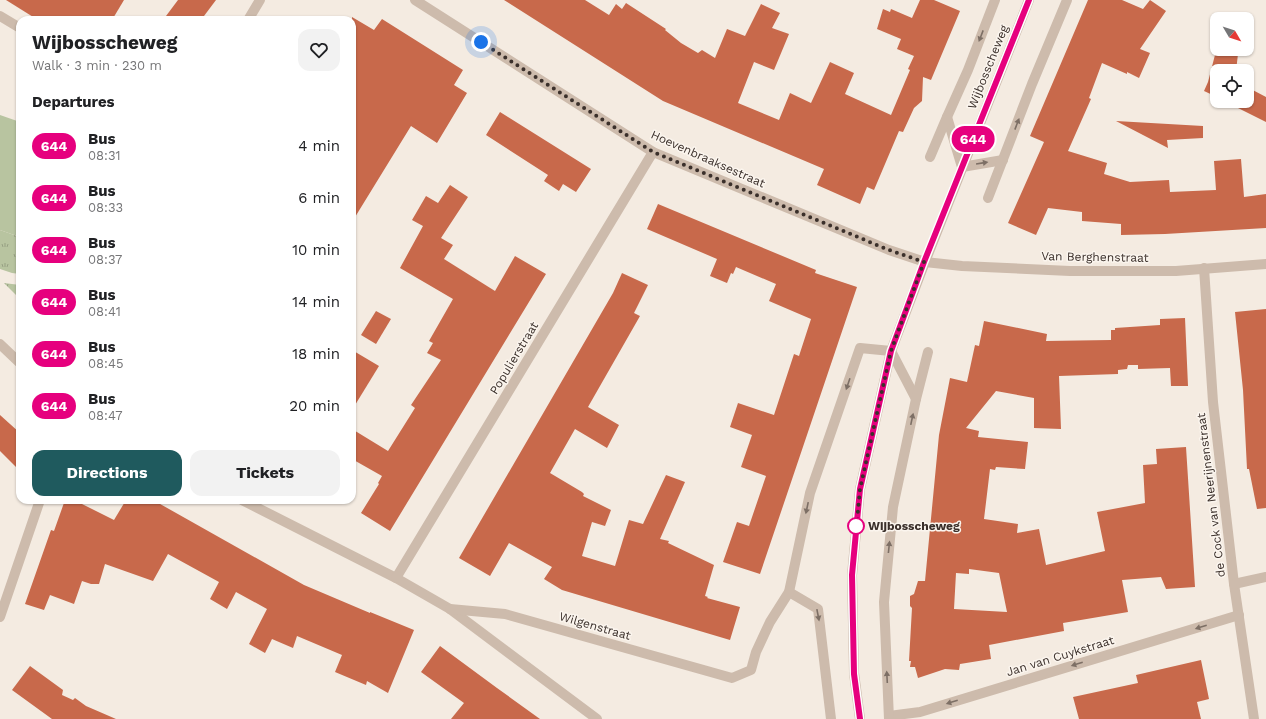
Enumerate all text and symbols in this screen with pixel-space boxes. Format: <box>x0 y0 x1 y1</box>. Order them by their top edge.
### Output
north arrow <box>1210 12 1254 56</box>
map controls <box>1210 12 1254 108</box>
street label: Wijbosscheweg <box>965 22 1011 111</box>
button: heart <box>298 29 340 71</box>
text: Wijbosscheweg <box>32 31 177 54</box>
one-way arrow <box>978 31 984 43</box>
your location <box>471 32 491 52</box>
text: Walk · 3 min · 230 m <box>32 58 162 73</box>
button: locate <box>1210 64 1254 108</box>
text: Departures <box>32 93 115 111</box>
one-way arrow <box>1014 117 1020 129</box>
line badge: 644 <box>950 126 996 152</box>
street label: Hoevenbraaksestraat <box>649 127 767 191</box>
text: Bus <box>88 130 116 148</box>
text: 644 <box>960 131 986 147</box>
text: 4 min <box>298 137 340 155</box>
text: 644 <box>41 138 67 154</box>
text: 08:31 <box>88 148 121 163</box>
one-way arrow <box>976 160 989 166</box>
text: Bus <box>88 182 116 200</box>
text: 6 min <box>298 189 340 207</box>
text: 644 <box>41 190 67 206</box>
text: 08:33 <box>88 200 123 215</box>
text: Bus <box>88 234 116 252</box>
text: 10 min <box>292 241 340 259</box>
text: 644 <box>41 242 67 258</box>
street label: Van Berghenstraat <box>1041 249 1149 265</box>
text: 08:37 <box>88 252 122 267</box>
text: Bus <box>88 286 116 304</box>
text: 14 min <box>292 293 340 311</box>
text: 644 <box>41 294 67 310</box>
text: 08:41 <box>88 304 121 319</box>
street label: Populierstraat <box>487 319 541 397</box>
text: Bus <box>88 338 116 356</box>
text: 18 min <box>292 345 340 363</box>
text: 644 <box>41 346 67 362</box>
text: 08:45 <box>88 356 123 371</box>
one-way arrow <box>844 379 850 391</box>
text: Bus <box>88 390 116 408</box>
text: 20 min <box>289 397 340 415</box>
text: 644 <box>41 398 67 414</box>
text: 08:47 <box>88 408 123 423</box>
street label: de Cock van Neerijnenstraat <box>1194 412 1228 578</box>
one-way arrow <box>909 413 915 425</box>
button: Directions <box>32 450 182 496</box>
button: Tickets <box>190 450 340 496</box>
one-way arrow <box>804 502 810 514</box>
marker: Wijbosscheweg <box>847 517 865 535</box>
place label: Wijbosscheweg <box>868 519 960 533</box>
one-way arrow <box>886 541 892 553</box>
street label: Wilgenstraat <box>558 609 632 643</box>
one-way arrow <box>815 609 821 621</box>
one-way arrow <box>1195 624 1207 630</box>
street label: Jan van Cuykstraat <box>1004 633 1116 679</box>
one-way arrow <box>1071 661 1083 667</box>
one-way arrow <box>884 670 890 683</box>
one-way arrow <box>946 699 958 705</box>

